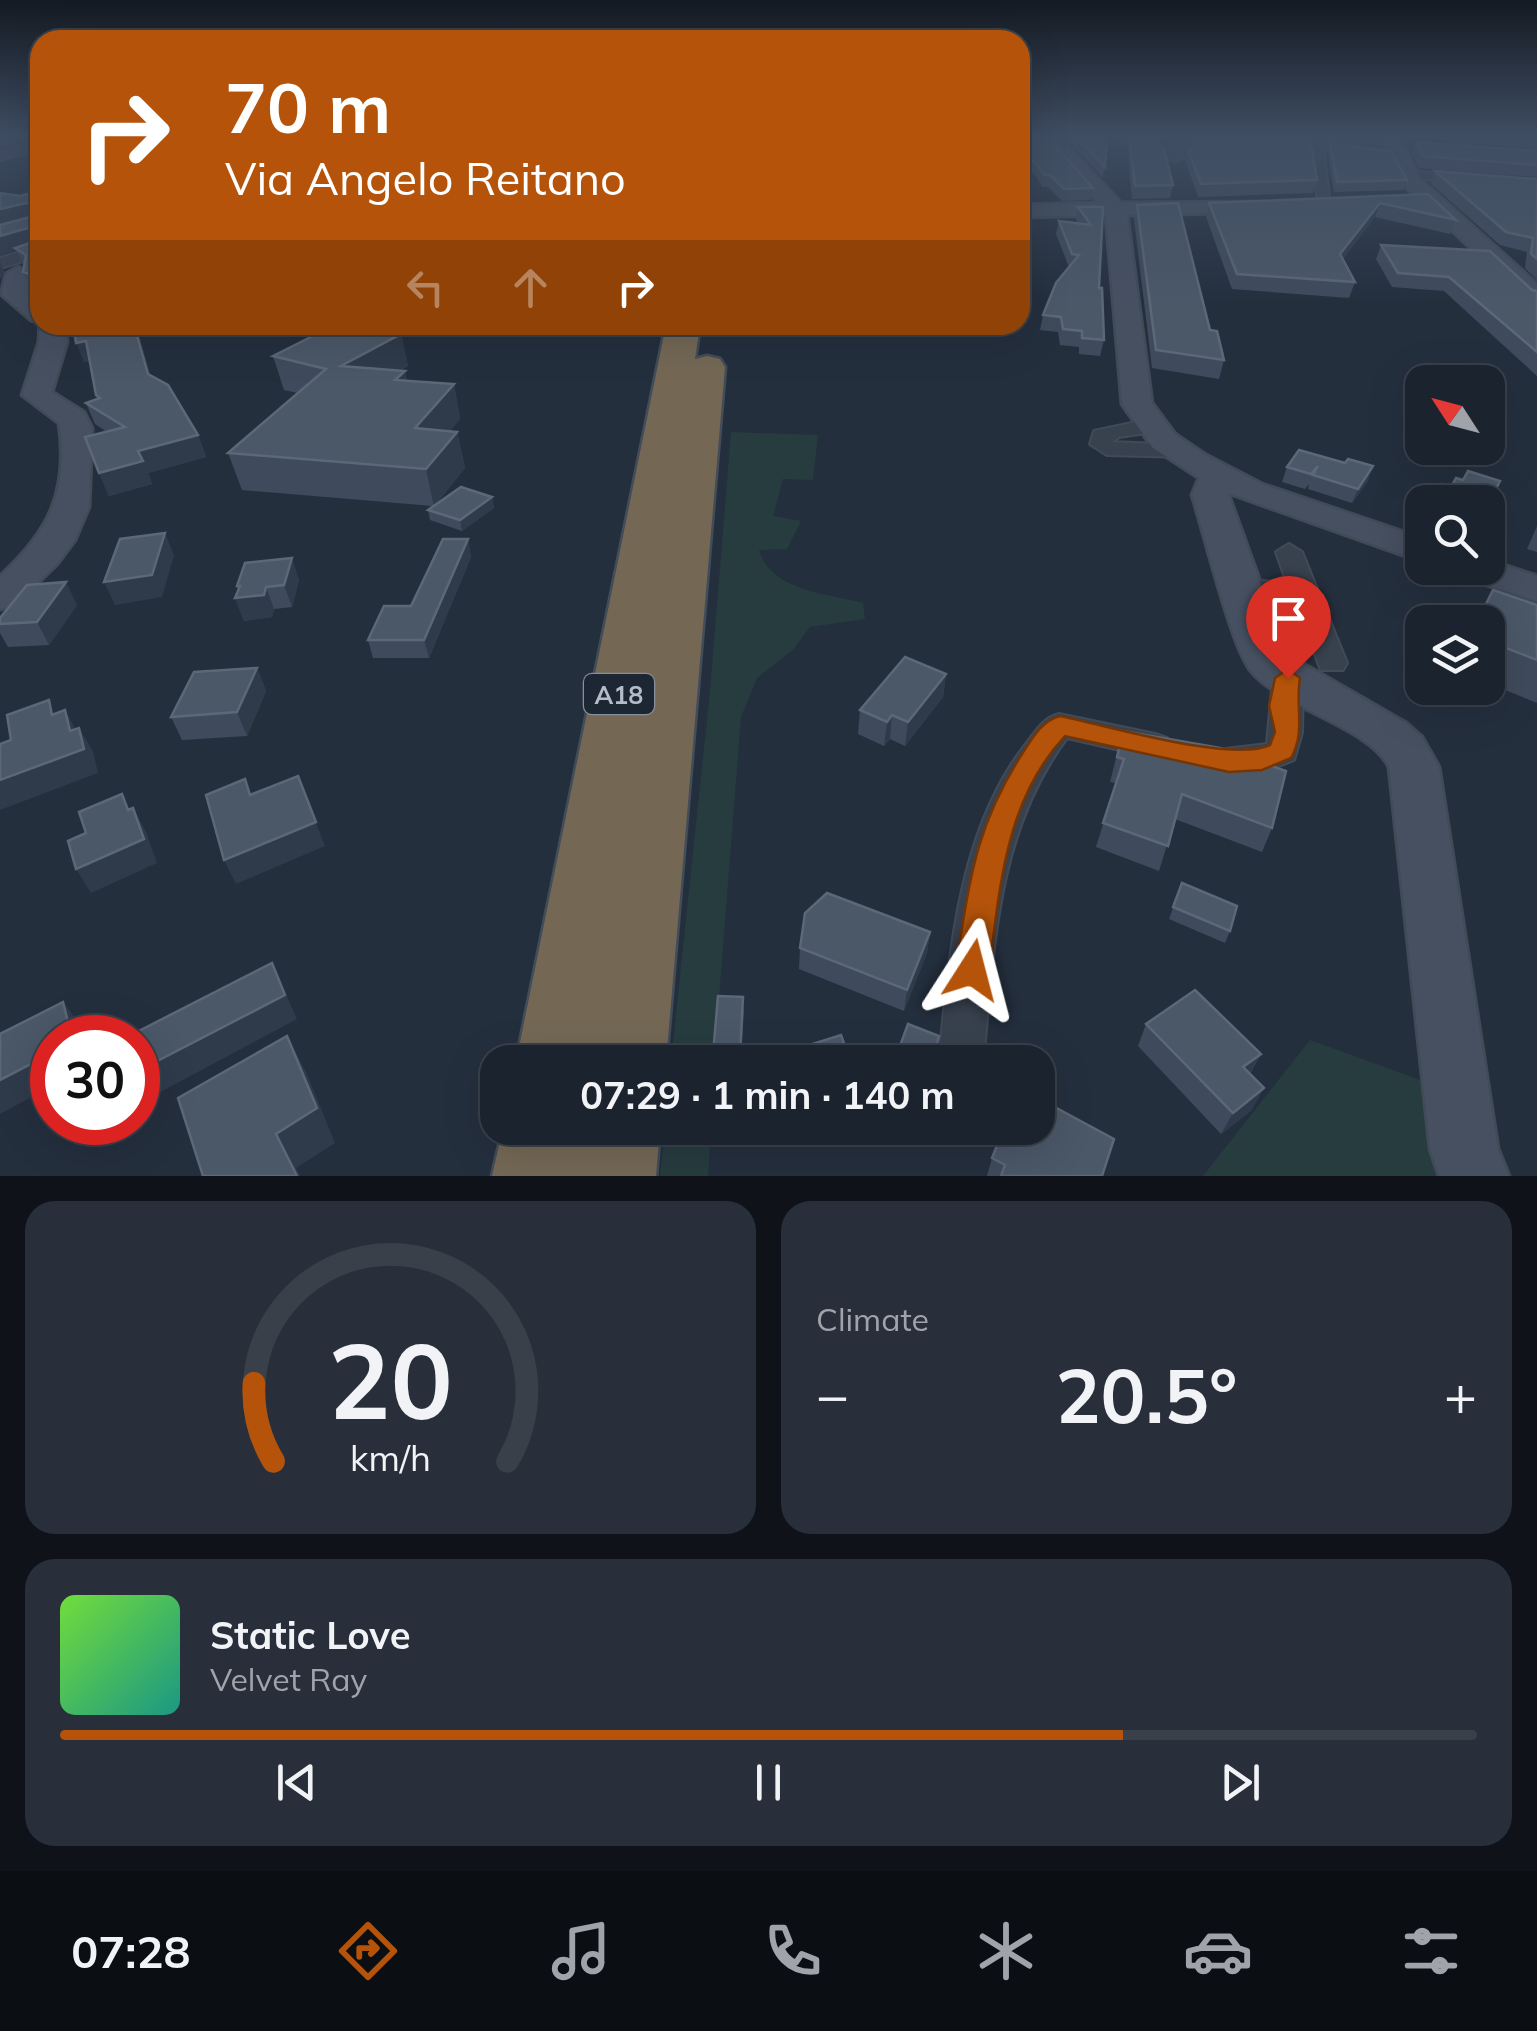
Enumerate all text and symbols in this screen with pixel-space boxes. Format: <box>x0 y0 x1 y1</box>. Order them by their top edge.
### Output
text: 70 m <box>225 63 391 151</box>
icon: right <box>60 70 190 200</box>
text: Via Angelo Reitano <box>225 150 626 206</box>
icon: left <box>398 260 453 315</box>
icon: ahead <box>503 260 558 315</box>
icon: right <box>608 260 663 315</box>
north arrow <box>1405 365 1505 465</box>
map controls <box>1405 365 1505 705</box>
button: search <box>1405 485 1505 585</box>
pin <box>1246 576 1331 679</box>
icon: arrive <box>1261 591 1316 646</box>
button: layers <box>1405 605 1505 705</box>
road number: A18 <box>584 674 654 714</box>
position arrow <box>920 918 1024 1022</box>
speed limit sign: 30 <box>30 1015 160 1145</box>
text: 07:29 · 1 min · 140 m <box>580 1071 955 1119</box>
text: Climate <box>816 1299 929 1339</box>
text: 20 <box>328 1314 453 1445</box>
text: 20.5° <box>1055 1348 1238 1442</box>
text: − <box>816 1360 849 1429</box>
text: + <box>1444 1360 1477 1429</box>
text: km/h <box>350 1435 431 1480</box>
text: Static Love <box>210 1611 411 1659</box>
text: Velvet Ray <box>210 1659 367 1699</box>
icon: previous <box>269 1755 324 1810</box>
icon: pause <box>741 1755 796 1810</box>
icon: next <box>1213 1755 1268 1810</box>
icon: directions <box>333 1916 403 1986</box>
icon: music <box>546 1916 616 1986</box>
icon: phone <box>758 1916 828 1986</box>
icon: climate <box>971 1916 1041 1986</box>
icon: car <box>1183 1916 1253 1986</box>
icon: filters <box>1396 1916 1466 1986</box>
text: 07:28 <box>71 1923 190 1979</box>

